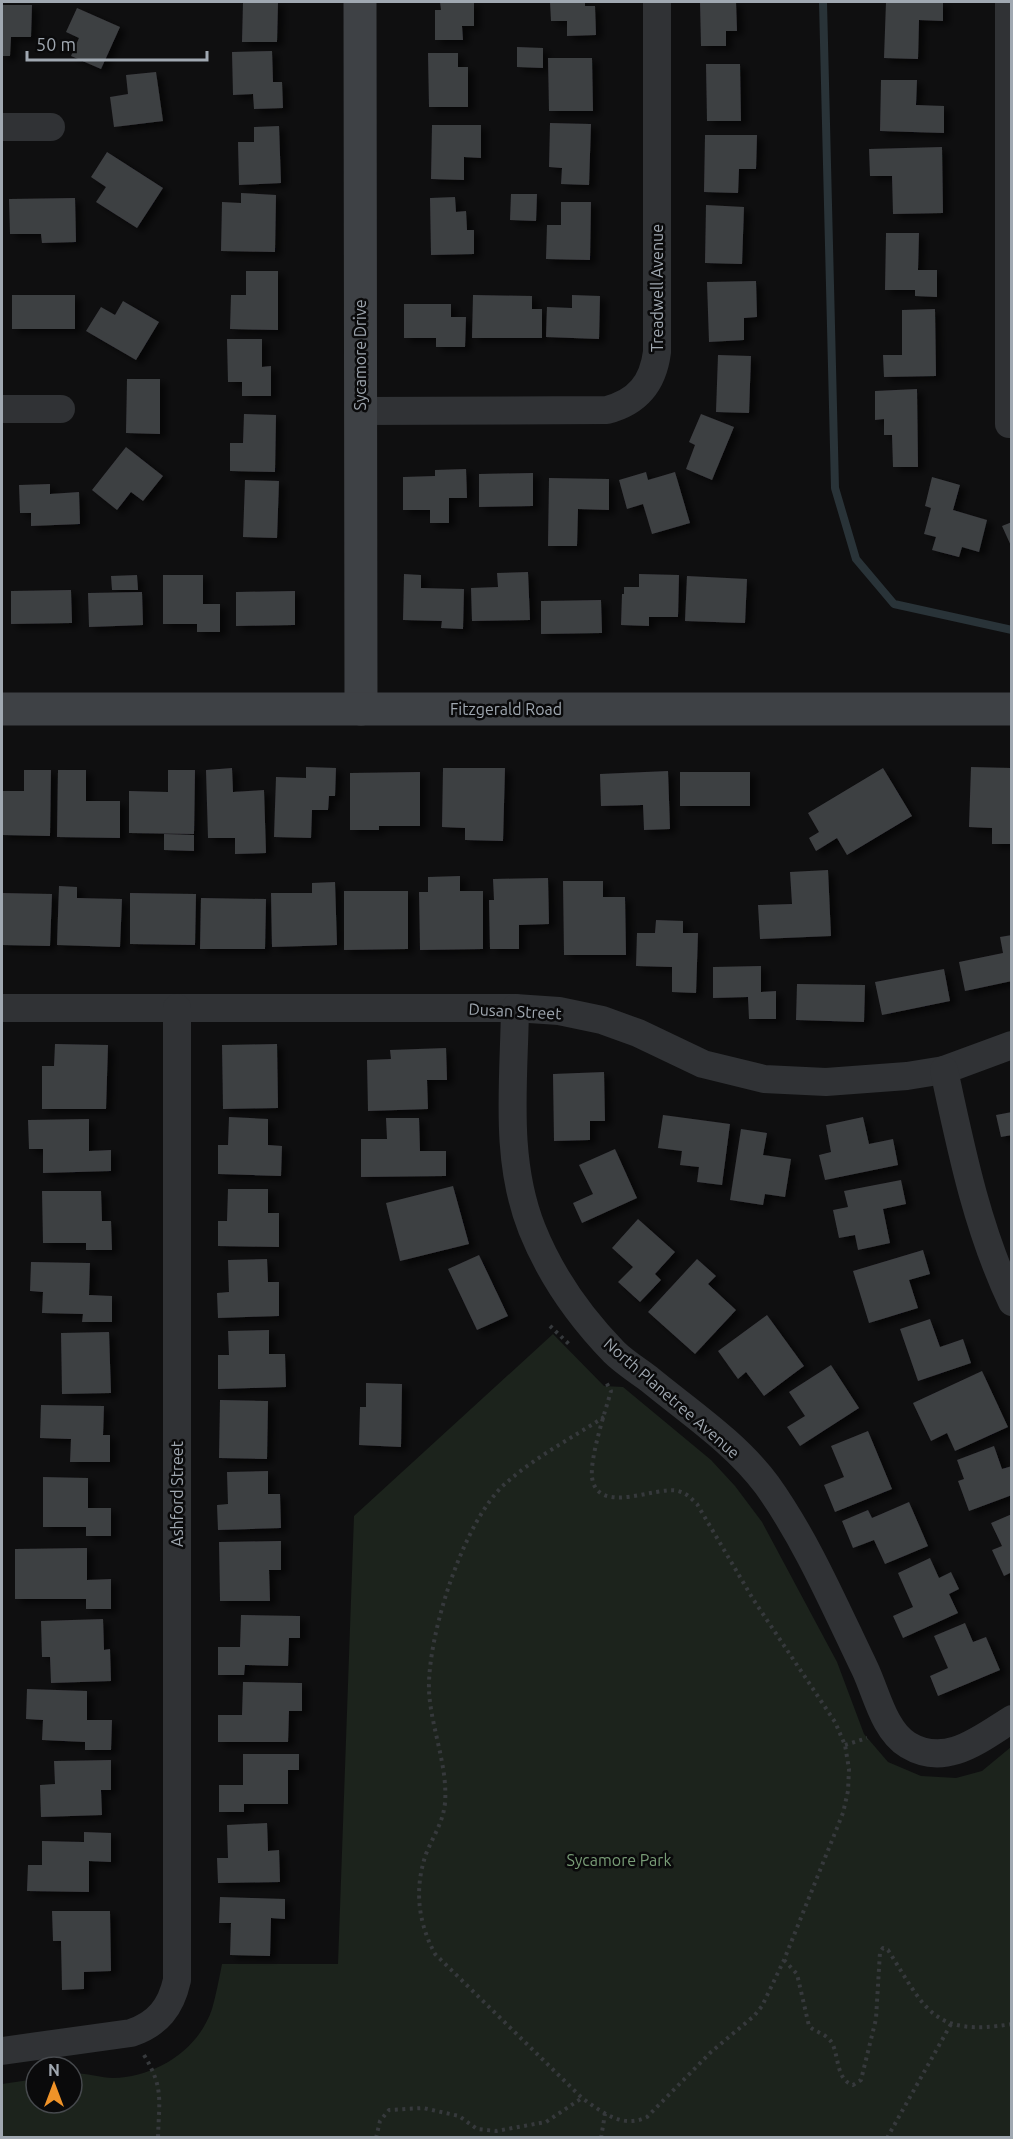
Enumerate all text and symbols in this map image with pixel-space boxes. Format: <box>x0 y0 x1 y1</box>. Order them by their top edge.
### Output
scale bar <box>27 24 207 62</box>
text: 50 m <box>36 34 76 54</box>
street label: Treadwell Avenue <box>648 224 666 352</box>
street label: Sycamore Drive <box>351 299 369 411</box>
street label: Fitzgerald Road <box>450 700 562 718</box>
street label: Dusan Street <box>468 1000 563 1022</box>
street label: North Planetree Avenue <box>601 1334 743 1462</box>
street label: Ashford Street <box>168 1440 186 1547</box>
park label: Sycamore Park <box>567 1851 671 1869</box>
north arrow <box>24 2055 84 2115</box>
text: N <box>48 2061 60 2079</box>

